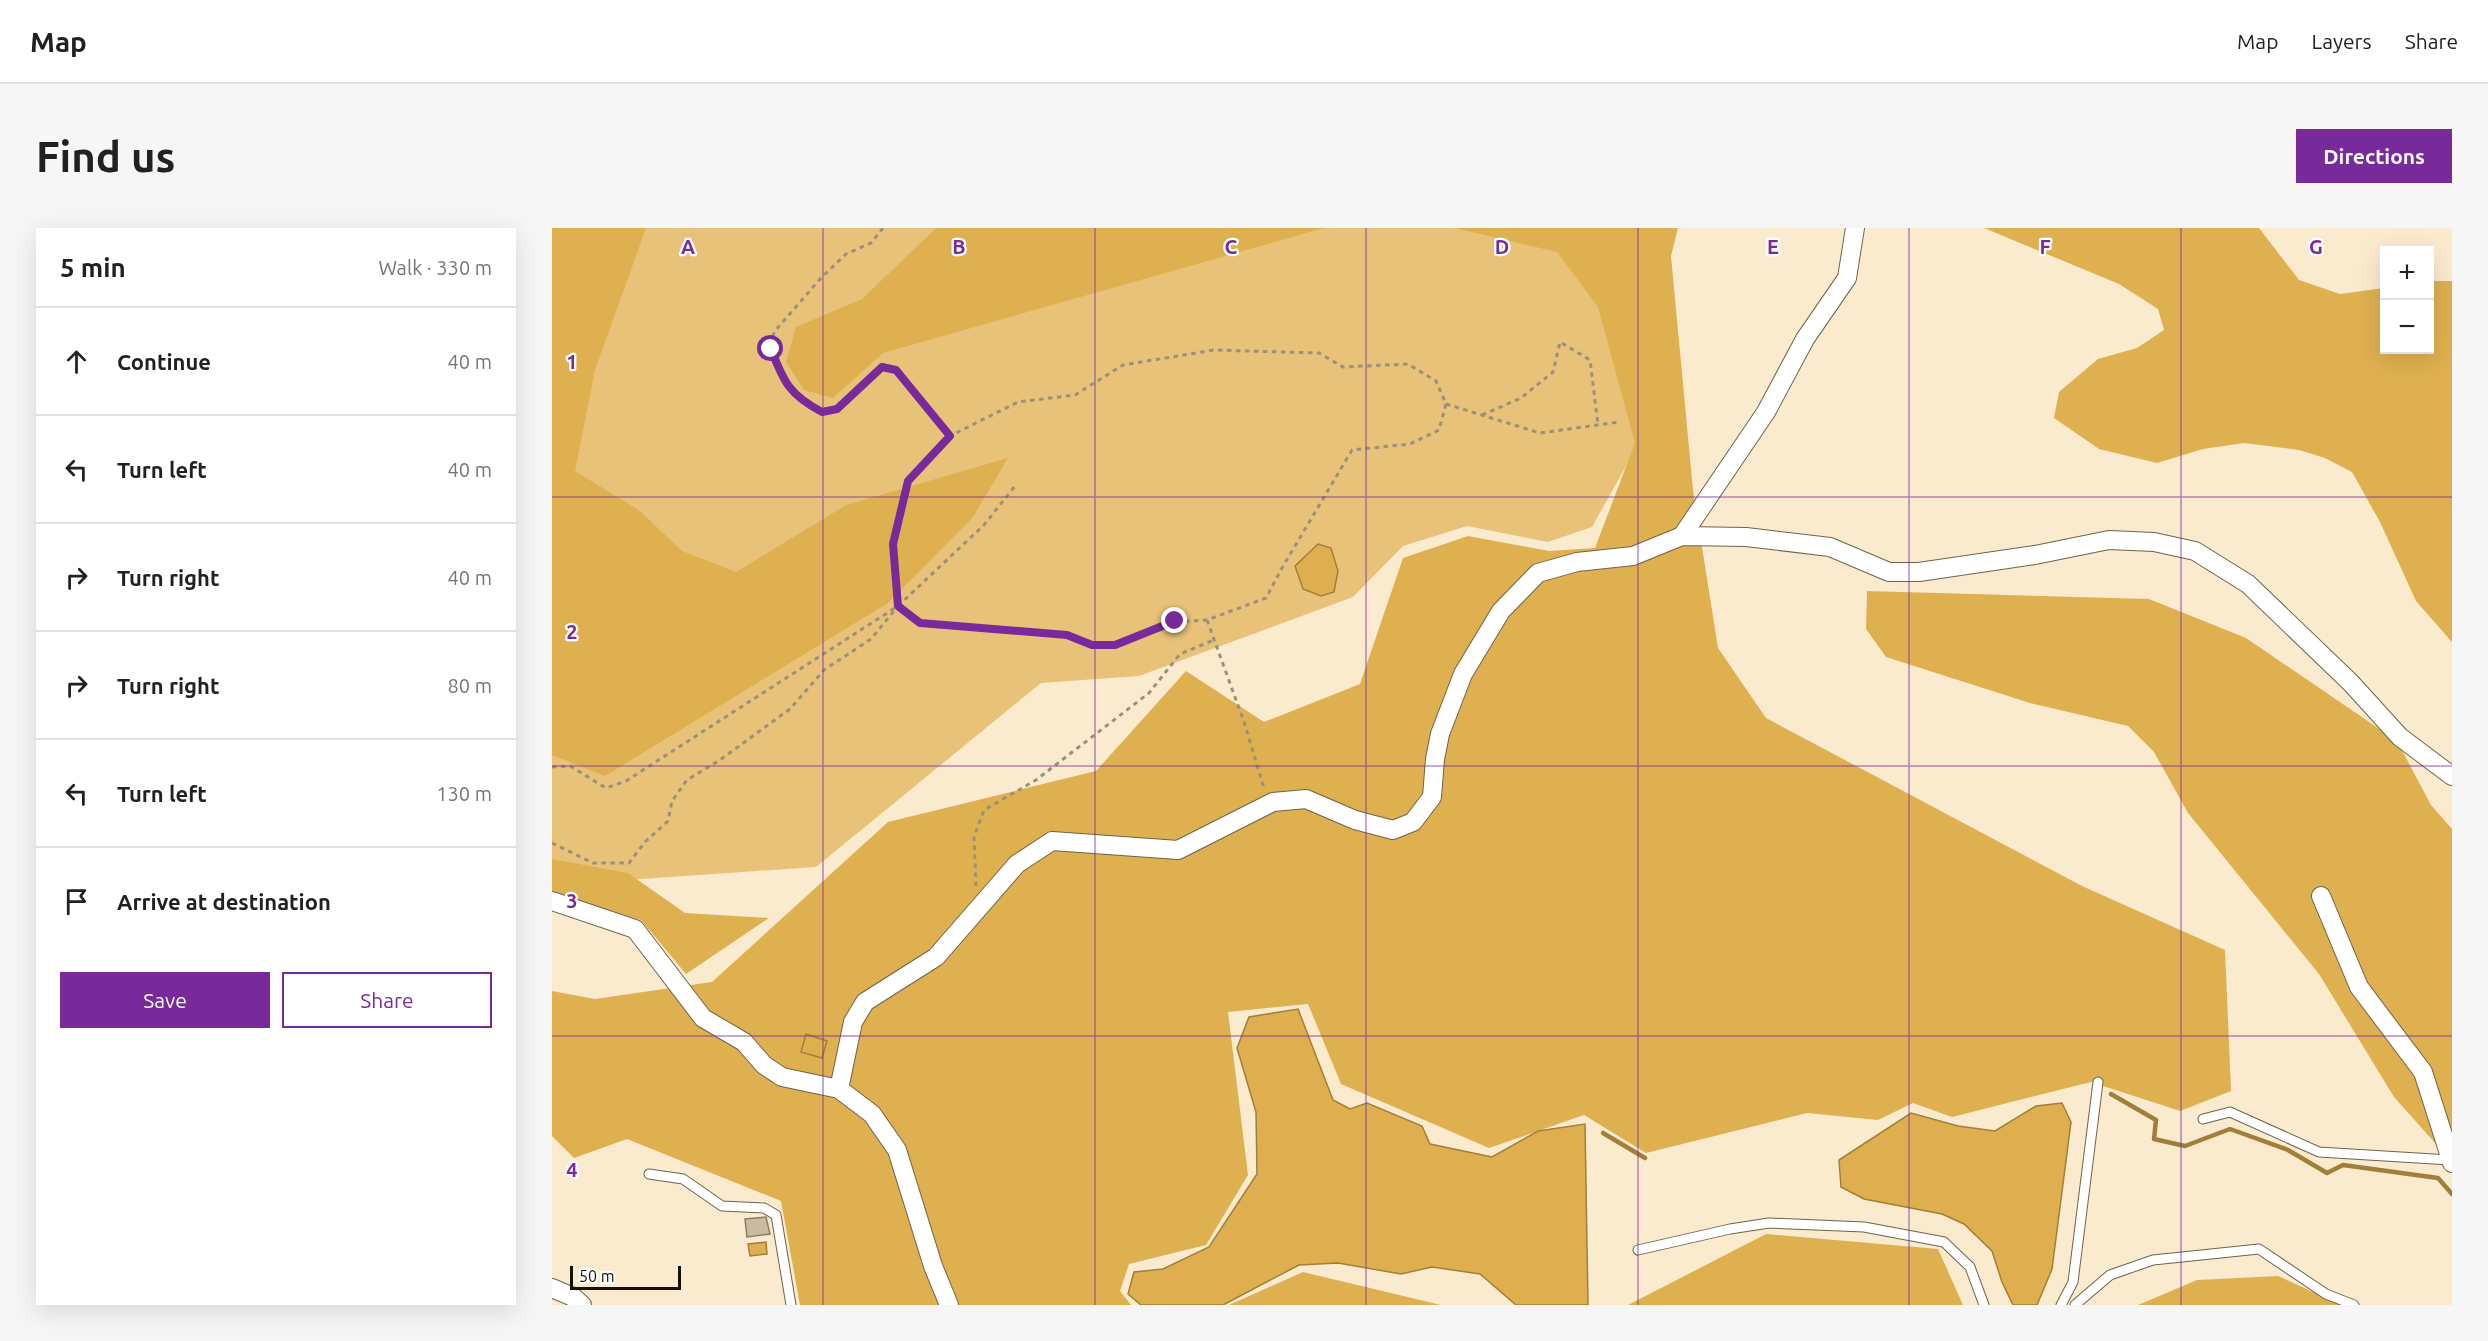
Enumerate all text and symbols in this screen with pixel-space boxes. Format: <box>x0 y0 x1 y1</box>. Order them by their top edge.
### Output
text: Map <box>30 26 87 57</box>
text: Map <box>2237 29 2278 53</box>
text: Layers <box>2311 29 2372 53</box>
text: Share <box>2405 29 2458 53</box>
button: Directions <box>2296 129 2452 183</box>
text: Find us <box>36 133 175 180</box>
text: A <box>681 235 695 258</box>
text: B <box>952 235 966 258</box>
text: C <box>1225 235 1238 258</box>
text: D <box>1495 235 1509 258</box>
text: E <box>1767 235 1779 258</box>
text: F <box>2039 235 2051 258</box>
text: G <box>2309 235 2323 258</box>
map controls <box>2380 246 2434 354</box>
button: + <box>2380 246 2434 300</box>
text: 5 min <box>60 253 126 282</box>
text: Walk · 330 m <box>379 256 492 279</box>
button: − <box>2380 300 2434 354</box>
route start <box>757 335 783 361</box>
icon: ahead <box>60 345 93 378</box>
text: Continue <box>117 349 211 374</box>
text: 40 m <box>448 350 492 373</box>
text: 1 <box>566 350 578 373</box>
icon: left <box>60 453 93 486</box>
text: Turn left <box>117 457 207 482</box>
text: 40 m <box>448 458 492 481</box>
icon: right <box>60 561 93 594</box>
text: Turn right <box>117 565 219 590</box>
text: 40 m <box>448 566 492 589</box>
route end <box>1161 607 1187 633</box>
text: 2 <box>566 620 578 643</box>
icon: right <box>60 669 93 702</box>
text: Turn right <box>117 673 219 698</box>
text: 80 m <box>448 674 492 697</box>
icon: left <box>60 777 93 810</box>
text: Turn left <box>117 781 207 806</box>
text: 130 m <box>436 782 492 805</box>
icon: arrive <box>60 885 93 918</box>
text: Arrive at destination <box>117 889 331 914</box>
text: 3 <box>566 889 578 912</box>
button: Save <box>60 972 270 1028</box>
button: Share <box>282 972 492 1028</box>
text: 4 <box>566 1158 578 1181</box>
scale bar <box>570 1263 681 1290</box>
text: 50 m <box>579 1267 615 1285</box>

